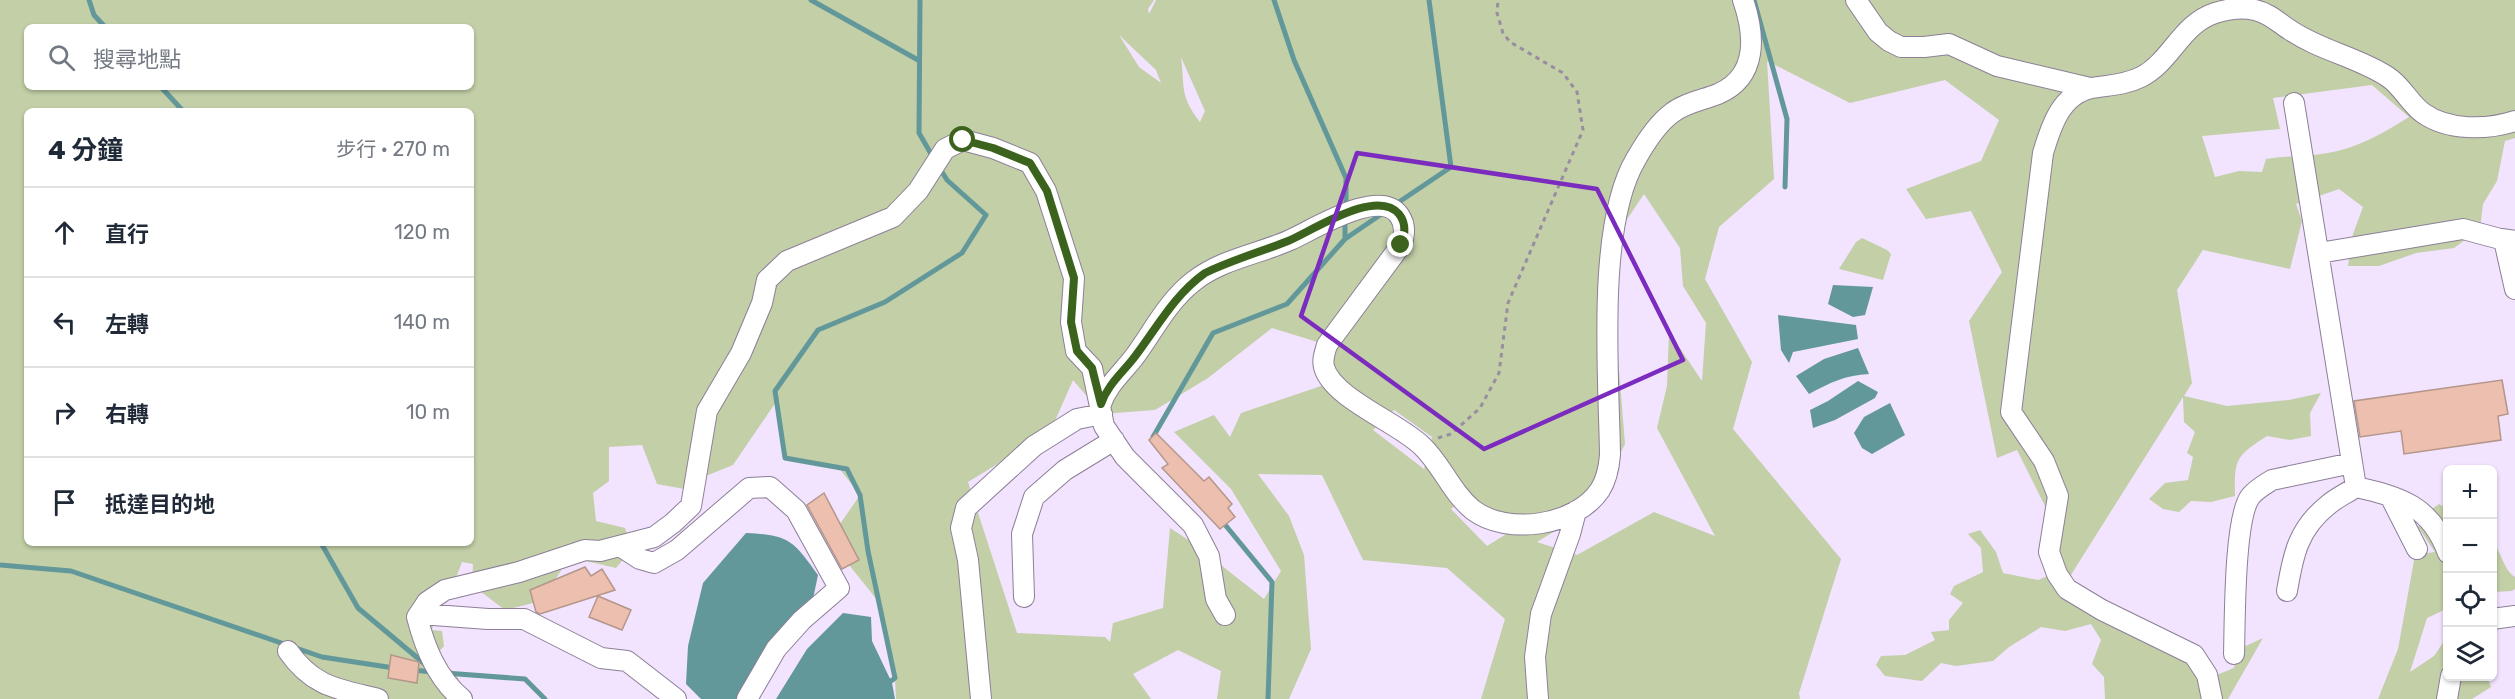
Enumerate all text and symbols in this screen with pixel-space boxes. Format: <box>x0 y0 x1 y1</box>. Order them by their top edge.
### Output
search box <box>24 24 474 90</box>
icon: search <box>45 41 78 74</box>
text: 搜尋地點 <box>93 46 181 73</box>
route start <box>949 126 975 152</box>
text: 4 分鐘 <box>48 135 123 166</box>
text: 步行 · 270 m <box>336 137 450 161</box>
icon: ahead <box>48 216 81 249</box>
text: 120 m <box>394 220 450 244</box>
text: 直行 <box>105 221 149 248</box>
route end <box>1387 231 1413 257</box>
icon: left <box>48 306 81 339</box>
text: 140 m <box>394 310 450 334</box>
text: 左轉 <box>105 311 149 338</box>
icon: right <box>48 396 81 429</box>
text: 10 m <box>406 400 450 424</box>
text: 右轉 <box>105 401 149 428</box>
map controls <box>2443 465 2497 681</box>
button: + <box>2443 465 2497 519</box>
icon: arrive <box>48 486 81 519</box>
text: 抵達目的地 <box>105 491 215 518</box>
button: − <box>2443 519 2497 573</box>
button: locate <box>2443 573 2497 627</box>
button: layers <box>2443 627 2497 681</box>

